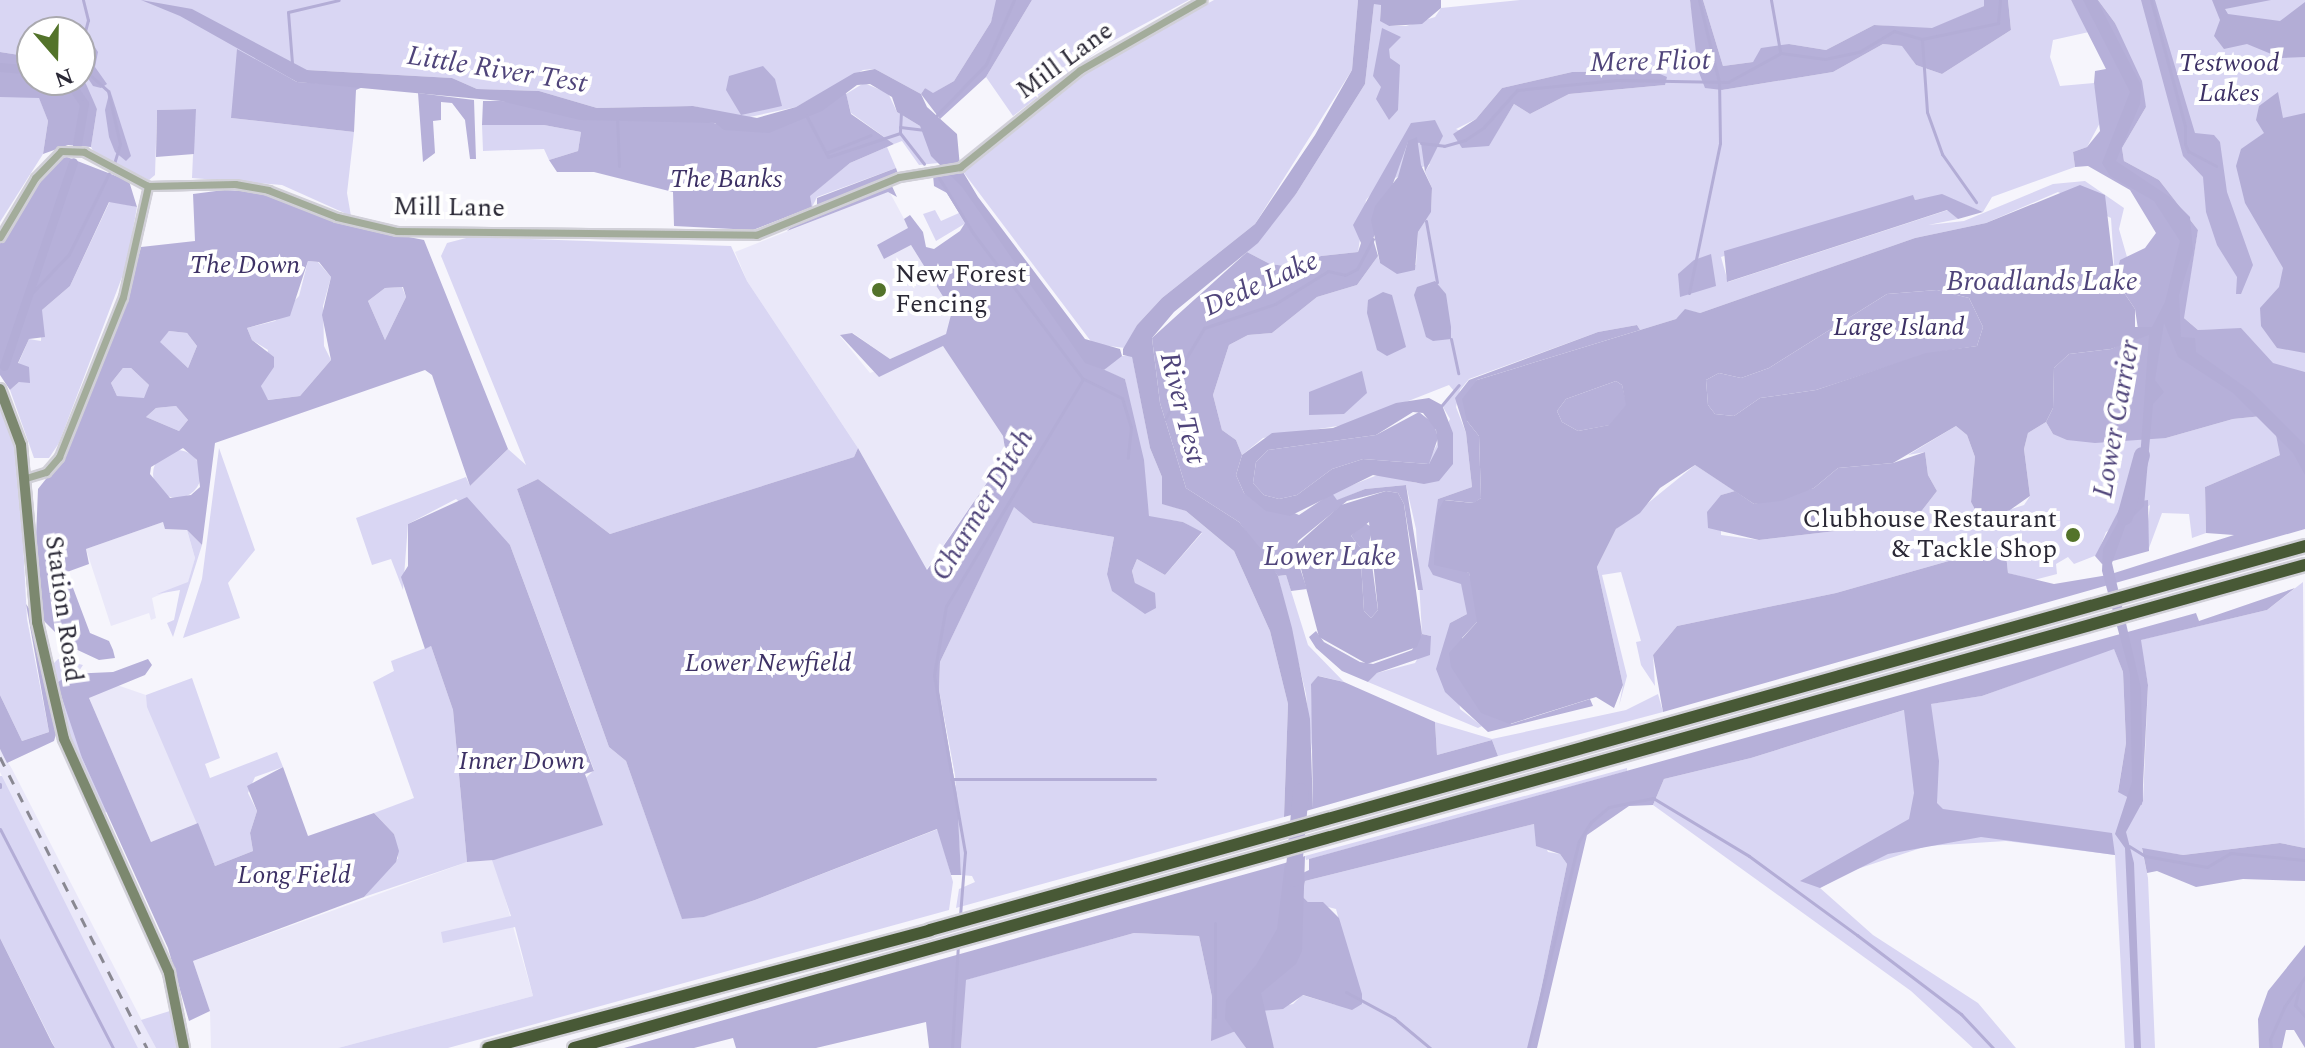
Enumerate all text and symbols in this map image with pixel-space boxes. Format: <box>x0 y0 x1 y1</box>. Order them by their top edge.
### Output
north arrow <box>16 16 96 96</box>
street label: Mill Lane <box>1011 16 1119 106</box>
water label: Little River Test <box>405 39 589 101</box>
water label: Mere Fliot <box>1590 44 1710 80</box>
park label: Testwood Lakes <box>2179 48 2279 110</box>
text: N <box>50 59 78 96</box>
park label: The Banks <box>670 164 782 196</box>
street label: Mill Lane <box>393 191 505 225</box>
water label: Dede Lake <box>1198 244 1324 324</box>
park label: The Down <box>190 250 300 282</box>
place label: New Forest Fencing <box>895 259 1027 320</box>
water label: Broadlands Lake <box>1946 265 2138 299</box>
marker: New Forest Fencing <box>870 281 888 299</box>
park label: Large Island <box>1833 312 1965 344</box>
water label: Lower Carrier <box>2087 338 2147 500</box>
water label: River Test <box>1152 349 1212 467</box>
water label: Charmer Ditch <box>925 423 1041 587</box>
place label: Clubhouse Restaurant & Tackle Shop <box>1802 504 2057 566</box>
marker: Clubhouse Restaurant & Tackle Shop <box>2064 526 2082 544</box>
street label: Station Road <box>37 534 89 684</box>
water label: Lower Lake <box>1263 540 1397 574</box>
park label: Lower Newfield <box>685 648 851 680</box>
park label: Inner Down <box>459 746 585 778</box>
park label: Long Field <box>237 860 351 892</box>

